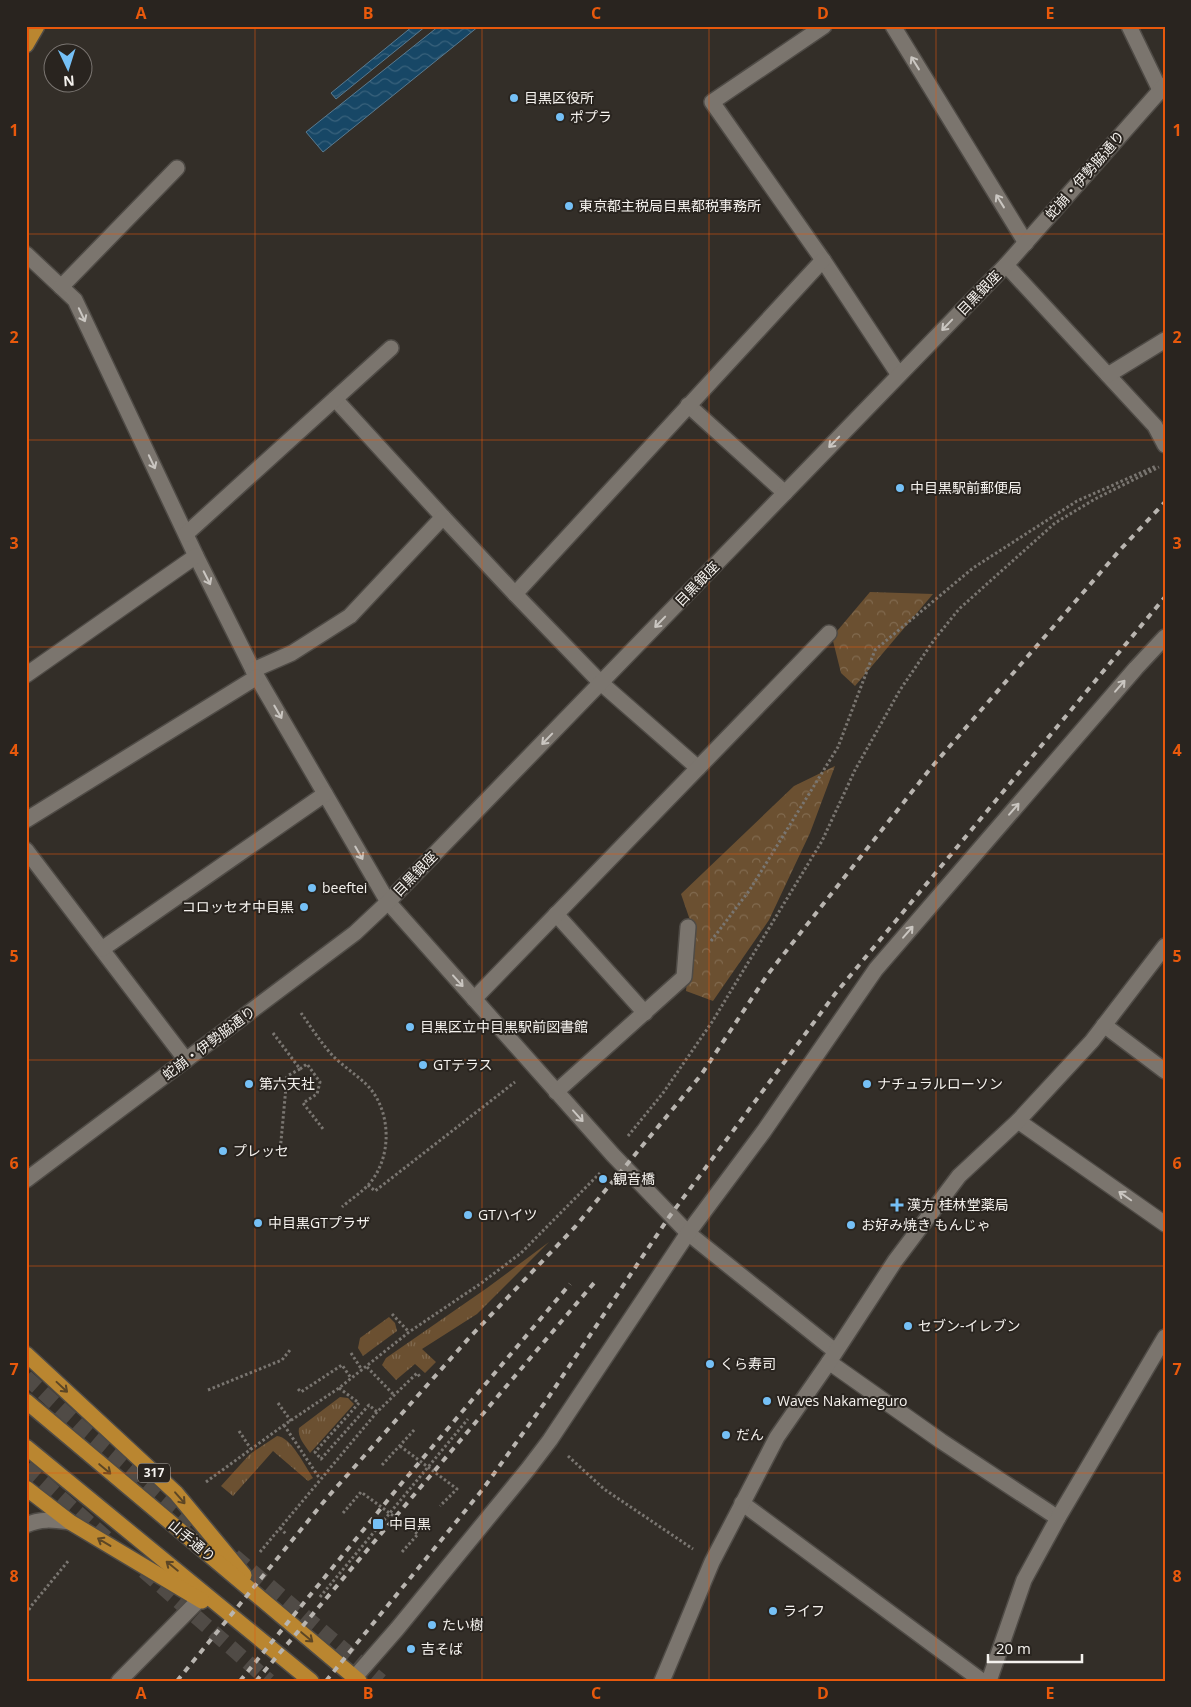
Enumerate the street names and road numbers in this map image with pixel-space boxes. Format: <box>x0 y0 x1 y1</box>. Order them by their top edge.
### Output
street label: 蛇崩・伊勢脇通り <box>1041 126 1129 223</box>
street label: 目黒銀座 <box>952 266 1005 319</box>
street label: 目黒銀座 <box>670 557 723 610</box>
street label: 目黒銀座 <box>388 847 441 900</box>
street label: 蛇崩・伊勢脇通り <box>158 1001 259 1084</box>
road number: 317 <box>138 1464 170 1482</box>
street label: 山手通り <box>165 1515 220 1566</box>

